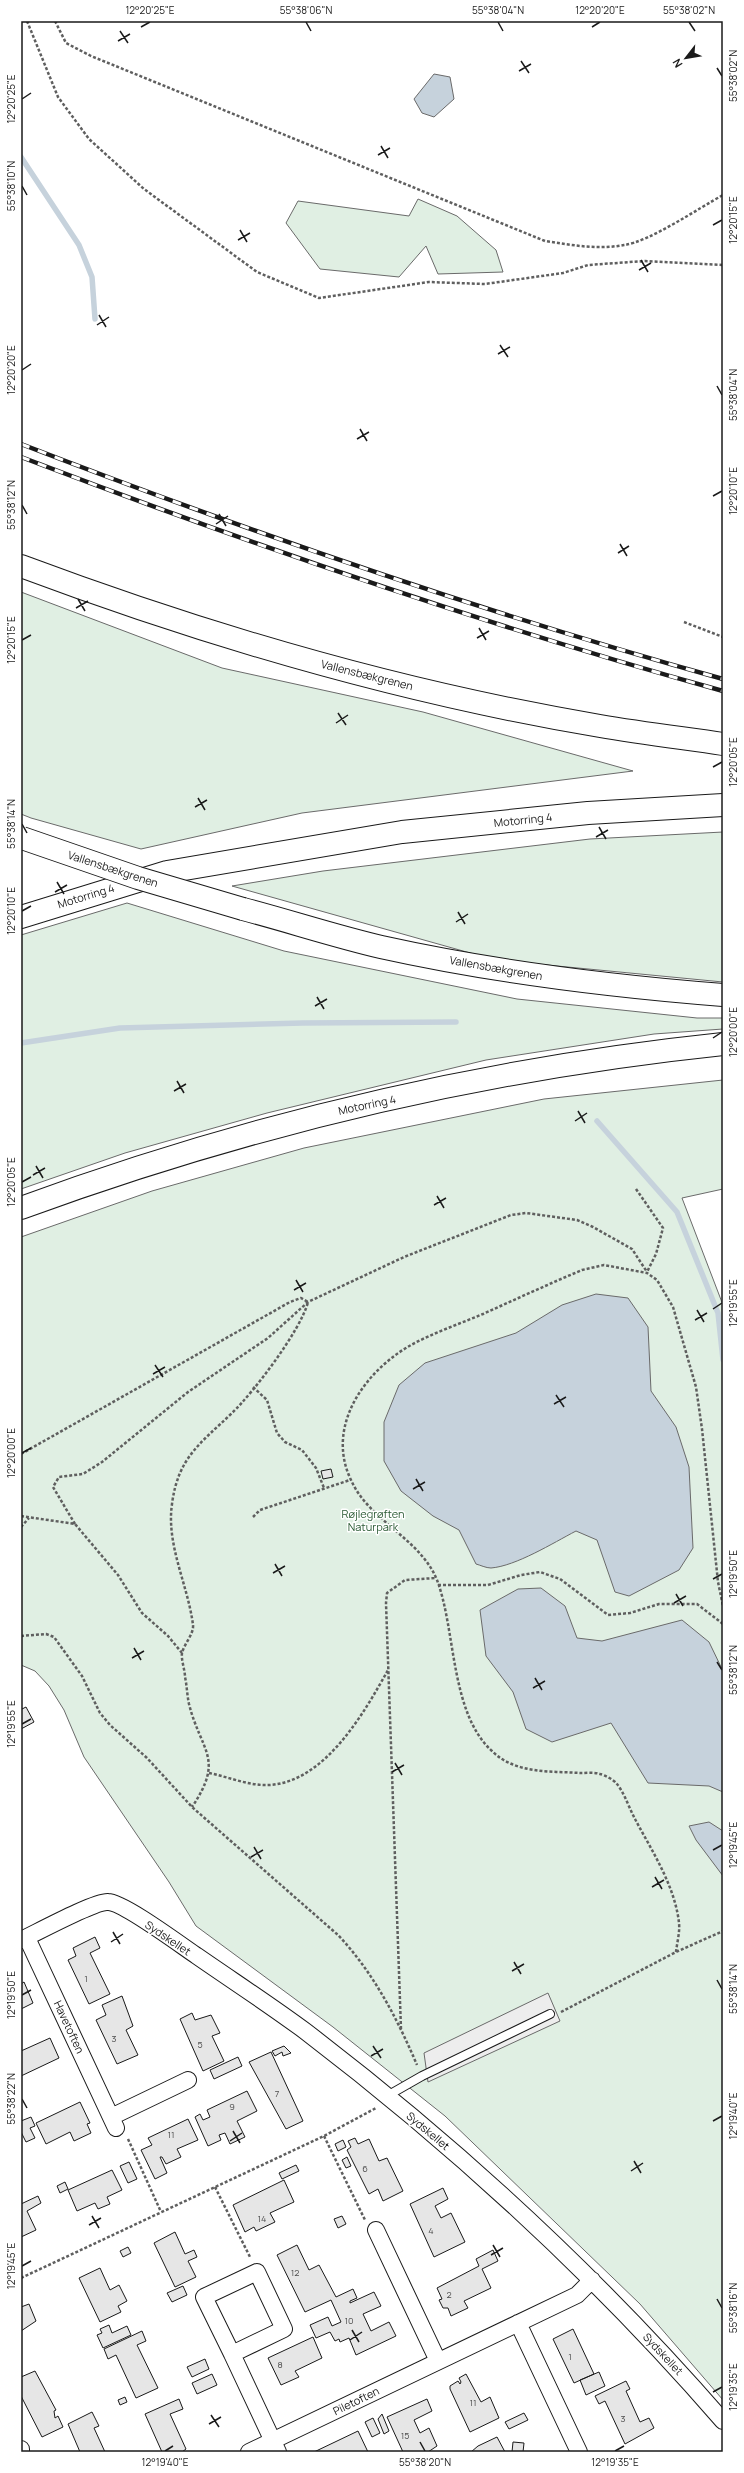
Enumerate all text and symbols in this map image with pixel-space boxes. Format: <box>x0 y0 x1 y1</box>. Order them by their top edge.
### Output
text: 12°20'25"E <box>125 3 175 17</box>
text: 55°38'06"N <box>280 3 332 17</box>
text: 55°38'04"N <box>472 3 524 17</box>
text: 12°20'20"E <box>575 3 625 17</box>
text: 55°38'02"N <box>663 3 715 17</box>
north arrow <box>666 38 706 78</box>
text: 55°38'02"N <box>726 50 740 102</box>
text: N <box>668 56 685 71</box>
text: 12°20'25"E <box>4 74 18 124</box>
text: 55°38'10"N <box>4 161 18 211</box>
text: 12°20'15"E <box>726 196 740 244</box>
text: 12°20'20"E <box>4 345 18 395</box>
text: 55°38'04"N <box>726 369 740 421</box>
text: 12°20'10"E <box>726 467 740 515</box>
text: 55°38'12"N <box>4 480 18 530</box>
text: 12°20'15"E <box>4 616 18 664</box>
street label: Vallensbækgrenen <box>320 656 415 693</box>
text: 12°20'05"E <box>726 737 740 787</box>
text: 55°38'14"N <box>4 799 18 849</box>
street label: Motorring 4 <box>493 809 553 830</box>
street label: Vallensbækgrenen <box>66 847 160 890</box>
street label: Motorring 4 <box>56 880 116 911</box>
text: 12°20'10"E <box>4 887 18 935</box>
street label: Vallensbækgrenen <box>448 952 544 983</box>
text: 12°20'00"E <box>726 1007 740 1057</box>
street label: Motorring 4 <box>337 1091 397 1118</box>
text: 12°20'05"E <box>4 1157 18 1207</box>
text: 12°19'55"E <box>726 1279 740 1327</box>
text: 12°20'00"E <box>4 1428 18 1478</box>
park label: Røjlegrøften Naturpark <box>342 1506 404 1534</box>
text: 12°19'50"E <box>726 1550 740 1598</box>
text: 55°38'12"N <box>726 1645 740 1695</box>
text: 12°19'55"E <box>4 1700 18 1748</box>
text: 12°19'45"E <box>726 1821 740 1868</box>
street label: Sydskellet <box>142 1917 194 1958</box>
text: 55°38'14"N <box>726 1964 740 2014</box>
text: 12°19'50"E <box>4 1971 18 2019</box>
house number: 1 <box>84 1972 88 1985</box>
street label: Havetoften <box>51 1998 88 2056</box>
house number: 3 <box>112 2032 117 2045</box>
house number: 5 <box>197 2038 203 2051</box>
text: 55°38'22"N <box>4 2073 18 2125</box>
house number: 7 <box>275 2087 280 2100</box>
text: 12°19'40"E <box>726 2092 740 2139</box>
house number: 9 <box>229 2100 235 2113</box>
street label: Sydskellet <box>403 2108 453 2153</box>
house number: 11 <box>167 2128 175 2141</box>
house number: 6 <box>362 2162 368 2175</box>
house number: 14 <box>258 2212 266 2225</box>
house number: 4 <box>428 2224 434 2237</box>
text: 12°19'45"E <box>4 2242 18 2289</box>
house number: 12 <box>291 2266 299 2279</box>
text: 55°38'16"N <box>726 2283 740 2333</box>
house number: 2 <box>446 2288 452 2301</box>
house number: 10 <box>345 2314 354 2327</box>
street label: Sydskellet <box>640 2329 687 2378</box>
house number: 1 <box>568 2350 572 2363</box>
house number: 8 <box>277 2358 283 2371</box>
text: 12°19'35"E <box>726 2363 740 2411</box>
street label: Piletoften <box>330 2383 381 2418</box>
house number: 11 <box>469 2396 477 2409</box>
house number: 3 <box>621 2412 626 2425</box>
house number: 15 <box>401 2429 409 2442</box>
text: 12°19'40"E <box>142 2455 189 2469</box>
text: 55°38'20"N <box>399 2455 451 2469</box>
text: 12°19'35"E <box>591 2455 639 2469</box>

